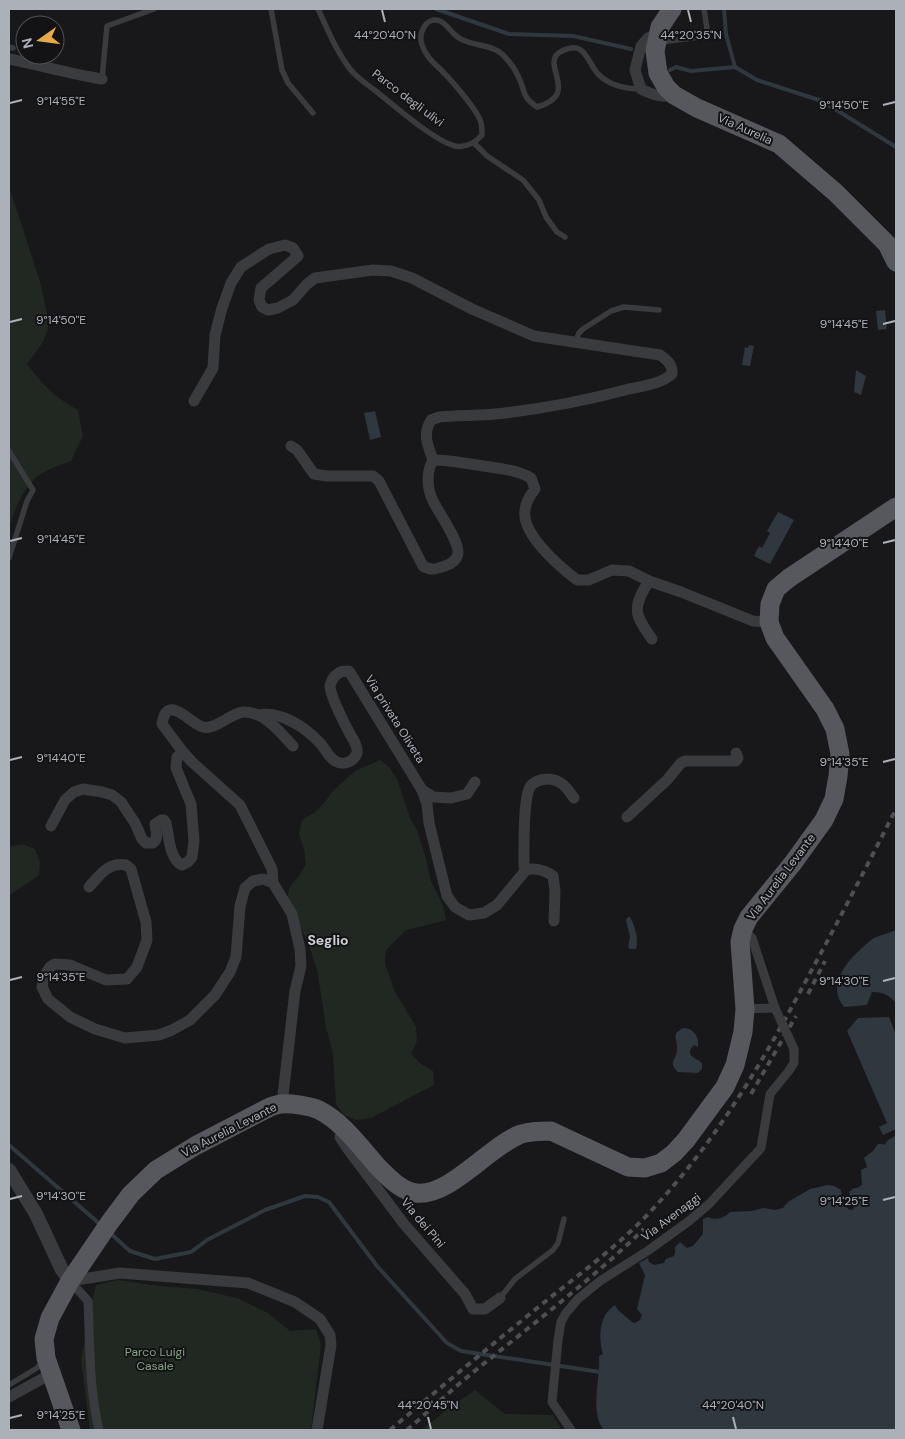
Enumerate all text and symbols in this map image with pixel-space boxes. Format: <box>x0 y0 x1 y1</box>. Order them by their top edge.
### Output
north arrow <box>15 15 65 65</box>
text: 44°20'40"N <box>354 27 416 43</box>
text: 44°20'35"N <box>660 27 722 43</box>
text: N <box>17 36 37 50</box>
street label: Parco degli ulivi <box>369 66 447 130</box>
text: 9°14'55"E <box>37 93 86 109</box>
text: 9°14'50"E <box>819 97 869 113</box>
street label: Via Aurelia <box>715 110 775 148</box>
text: 9°14'50"E <box>36 312 86 328</box>
text: 9°14'45"E <box>820 316 869 332</box>
text: 9°14'45"E <box>37 531 86 547</box>
text: 9°14'40"E <box>819 535 869 551</box>
street label: Via privata Oliveta <box>361 672 429 766</box>
text: 9°14'40"E <box>36 750 86 766</box>
text: 9°14'35"E <box>819 754 869 770</box>
street label: Via Aurelia Levante <box>743 830 819 924</box>
district label: Seglio <box>307 931 349 949</box>
text: 9°14'35"E <box>36 969 86 985</box>
text: 9°14'30"E <box>819 973 869 989</box>
street label: Via Aurelia Levante <box>179 1099 280 1161</box>
text: 9°14'30"E <box>36 1188 86 1204</box>
street label: Via Avenaggi <box>638 1189 704 1245</box>
text: 9°14'25"E <box>820 1193 869 1209</box>
street label: Via dei Pini <box>397 1195 449 1251</box>
park label: Parco Luigi Casale <box>125 1344 185 1374</box>
text: 44°20'45"N <box>397 1397 459 1413</box>
text: 44°20'40"N <box>702 1397 764 1413</box>
text: 9°14'25"E <box>37 1407 86 1423</box>

